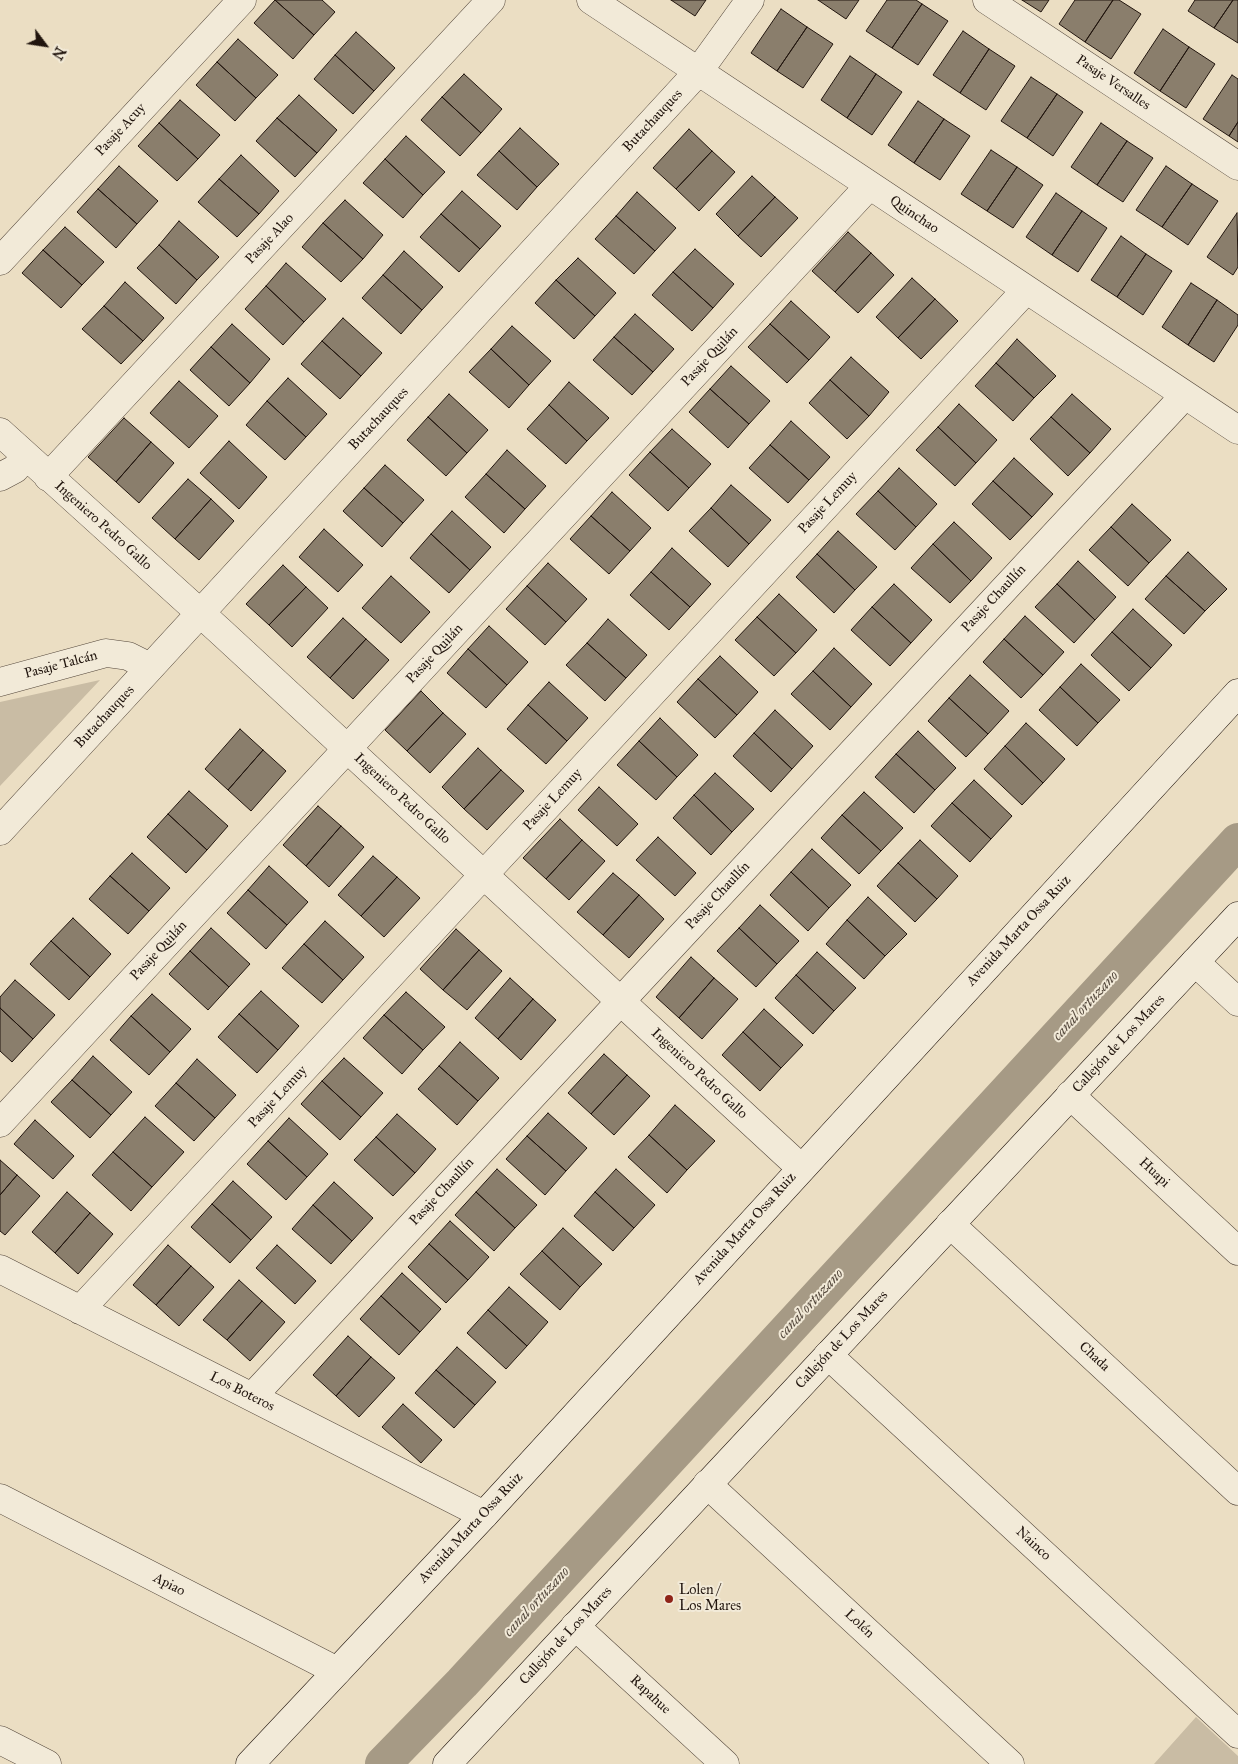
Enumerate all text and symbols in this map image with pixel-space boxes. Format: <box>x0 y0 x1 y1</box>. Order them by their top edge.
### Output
north arrow <box>20 20 70 70</box>
text: N <box>48 44 69 62</box>
street label: Pasaje Versalles <box>1073 52 1153 114</box>
street label: Butachauques <box>620 86 686 156</box>
street label: Pasaje Acuy <box>92 100 150 160</box>
street label: Quinchao <box>886 193 942 237</box>
street label: Pasaje Alao <box>242 210 298 268</box>
street label: Pasaje Quilán <box>678 324 742 390</box>
street label: Butachauques <box>346 384 412 454</box>
street label: Pasaje Lemuy <box>795 468 861 538</box>
street label: Ingeniero Pedro Gallo <box>51 478 155 574</box>
street label: Pasaje Chaullín <box>958 562 1030 636</box>
street label: Pasaje Quilán <box>403 621 467 687</box>
street label: Pasaje Talcán <box>23 647 99 683</box>
street label: Butachauques <box>72 682 138 752</box>
street label: Ingeniero Pedro Gallo <box>350 750 454 848</box>
street label: Pasaje Lemuy <box>520 765 586 835</box>
street label: Pasaje Chaullín <box>682 859 754 933</box>
street label: Avenida Marta Ossa Ruiz <box>963 872 1075 990</box>
street label: Pasaje Quilán <box>127 918 191 984</box>
water label: canal ortuzano <box>1049 967 1123 1045</box>
street label: Callejón de Los Mares <box>1069 991 1169 1097</box>
street label: Ingeniero Pedro Gallo <box>647 1025 751 1123</box>
street label: Pasaje Lemuy <box>245 1062 311 1132</box>
street label: Pasaje Chaullín <box>406 1155 478 1229</box>
street label: Huapi <box>1135 1155 1173 1191</box>
street label: Avenida Marta Ossa Ruiz <box>690 1169 800 1289</box>
water label: canal ortuzano <box>774 1265 848 1343</box>
street label: Callejón de Los Mares <box>792 1287 892 1393</box>
street label: Chada <box>1075 1339 1113 1375</box>
street label: Los Boteros <box>207 1369 277 1415</box>
street label: Avenida Marta Ossa Ruiz <box>415 1469 527 1587</box>
street label: Nainco <box>1012 1524 1054 1564</box>
water label: canal ortuzano <box>500 1563 574 1641</box>
street label: Apiao <box>150 1570 188 1600</box>
street label: Callejón de Los Mares <box>516 1583 616 1689</box>
place label: Lolen / Los Mares <box>679 1583 741 1615</box>
marker: Lolen / Los Mares <box>663 1593 675 1605</box>
street label: Lolén <box>841 1606 877 1642</box>
street label: Rapahue <box>626 1672 674 1718</box>

